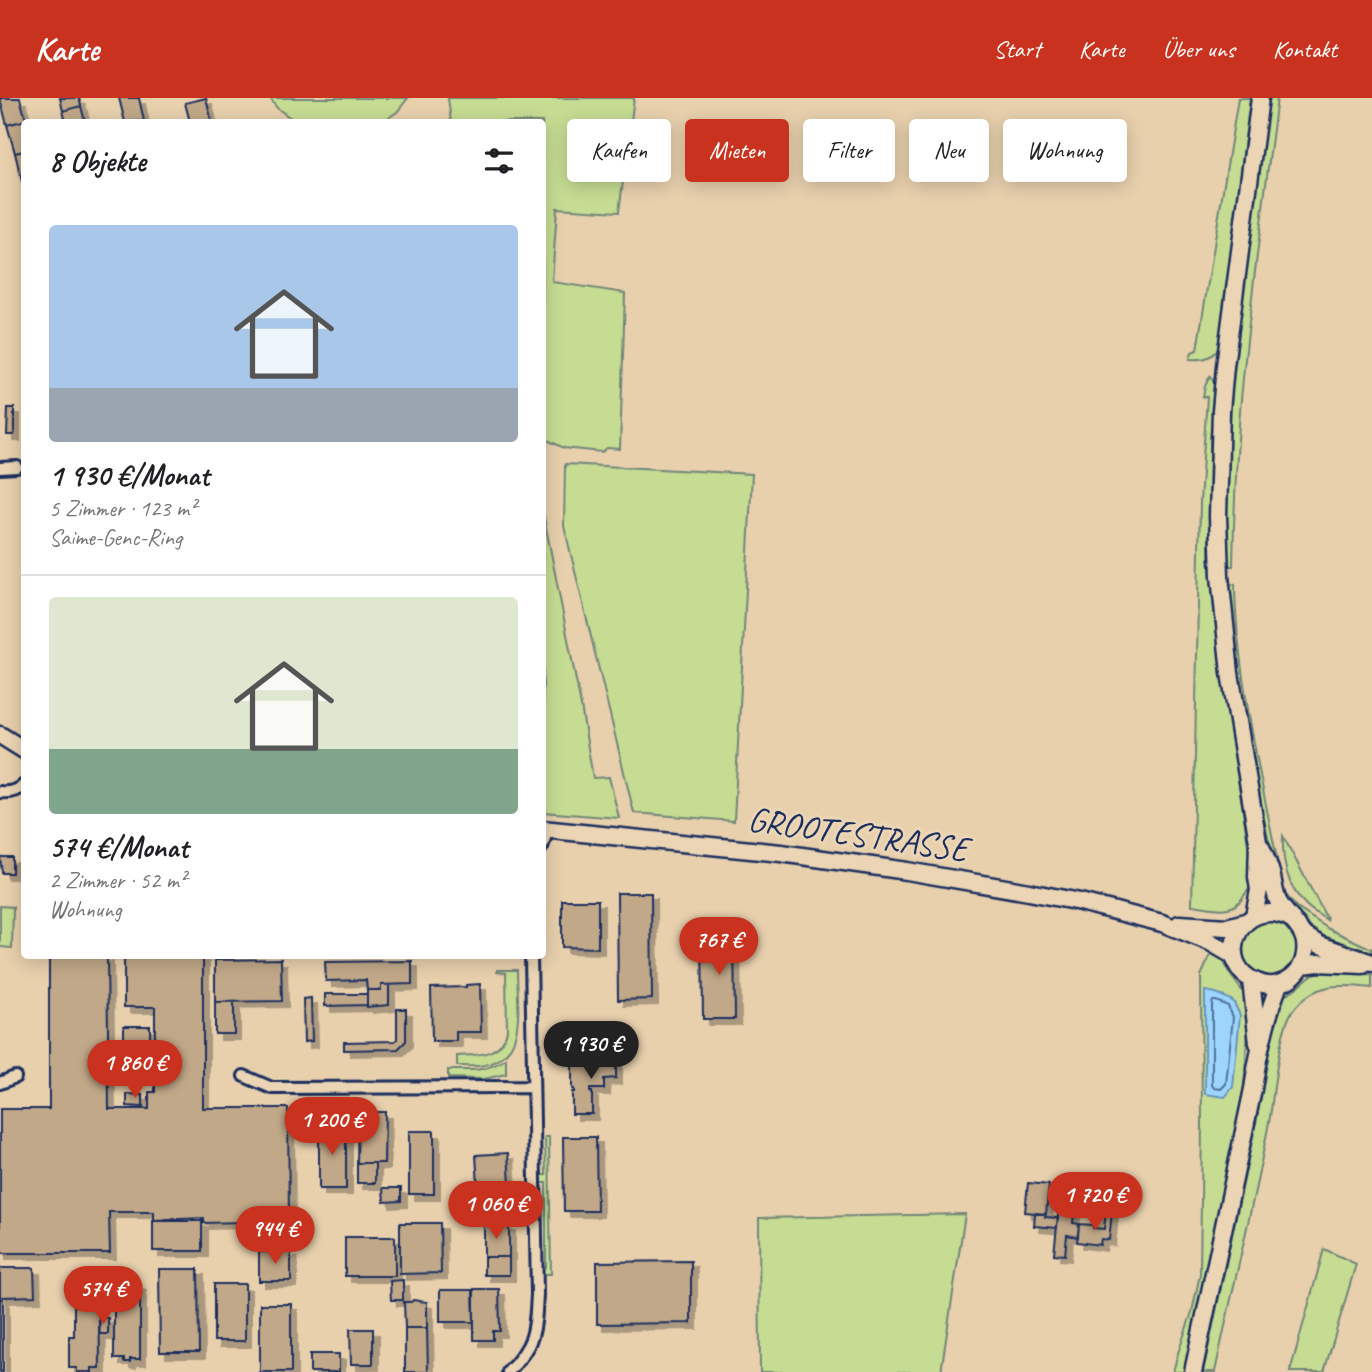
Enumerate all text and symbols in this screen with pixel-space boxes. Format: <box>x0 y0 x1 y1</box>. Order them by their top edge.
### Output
text: Karte <box>35 28 99 70</box>
text: Start <box>994 34 1041 64</box>
text: Karte <box>1079 34 1125 64</box>
text: Über uns <box>1163 34 1235 64</box>
text: Kontakt <box>1273 34 1337 64</box>
chip: Kaufen <box>567 119 671 182</box>
chip: Mieten <box>685 119 789 182</box>
chip: Filter <box>803 119 895 182</box>
chip: Neu <box>909 119 989 182</box>
chip: Wohnung <box>1003 119 1127 182</box>
text: 8 Objekte <box>49 142 146 180</box>
icon: filters <box>480 142 518 180</box>
icon: home <box>221 271 347 397</box>
text: 1 930 €/Monat <box>49 456 209 494</box>
text: 5 Zimmer · 123 m² <box>49 494 196 523</box>
text: Saime-Genc-Ring <box>49 523 182 552</box>
icon: home <box>221 643 347 769</box>
street label: GROOTESTRASSE <box>745 796 976 872</box>
text: 574 €/Monat <box>49 828 188 866</box>
text: 2 Zimmer · 52 m² <box>49 866 186 895</box>
text: Wohnung <box>49 895 122 924</box>
pin: 767 € <box>670 918 768 977</box>
text: 767 € <box>695 925 743 954</box>
pin: 1 930 € <box>526 1021 656 1081</box>
text: 1 930 € <box>560 1029 622 1058</box>
pin: 1 860 € <box>70 1040 200 1100</box>
text: 1 860 € <box>103 1048 167 1077</box>
pin: 1 200 € <box>267 1098 397 1157</box>
text: 1 200 € <box>301 1105 363 1134</box>
pin: 1 720 € <box>1030 1172 1160 1232</box>
text: 1 720 € <box>1064 1180 1126 1209</box>
pin: 1 060 € <box>431 1182 561 1241</box>
text: 1 060 € <box>464 1189 528 1218</box>
pin: 944 € <box>226 1206 324 1266</box>
text: 944 € <box>252 1214 298 1243</box>
pin: 574 € <box>54 1266 152 1326</box>
text: 574 € <box>80 1274 126 1303</box>

